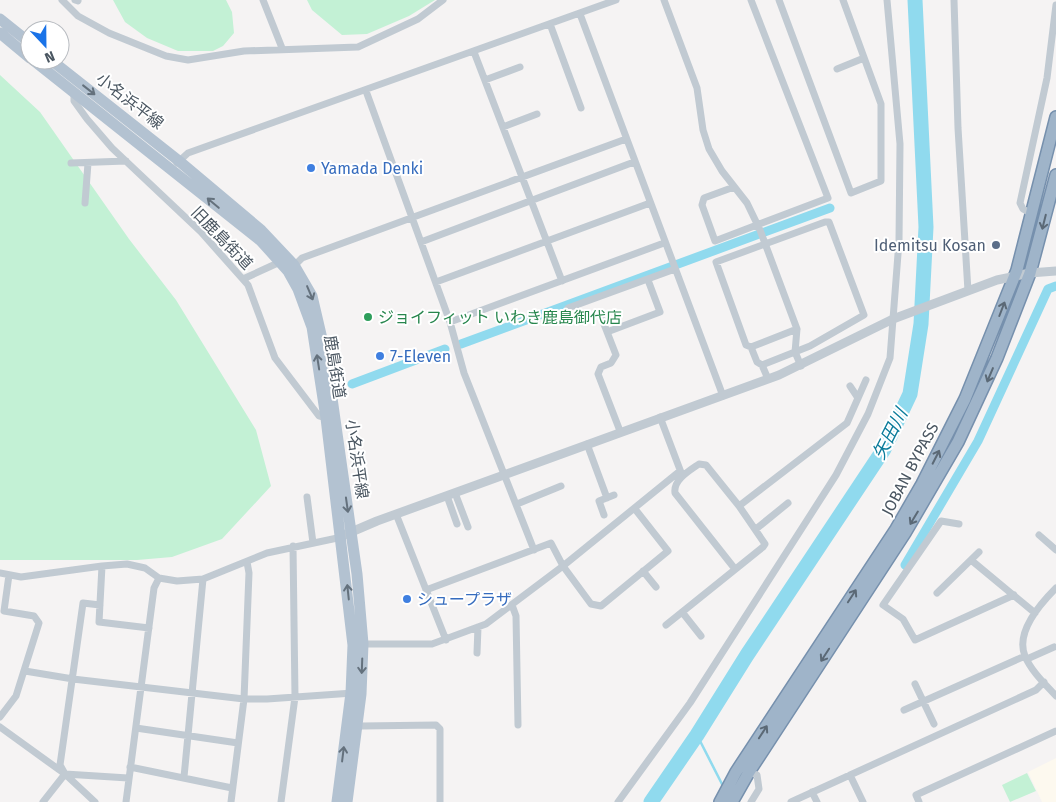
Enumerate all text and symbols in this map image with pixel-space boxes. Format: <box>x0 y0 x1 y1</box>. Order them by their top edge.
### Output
north arrow <box>20 20 70 70</box>
text: N <box>42 47 57 66</box>
street label: 小名浜平線 <box>93 69 167 133</box>
one-way arrow <box>82 85 95 96</box>
place label: Yamada Denki <box>321 159 423 178</box>
marker: Yamada Denki <box>305 162 317 174</box>
one-way arrow <box>207 197 220 208</box>
street label: 旧鹿島街道 <box>187 203 257 273</box>
one-way arrow <box>1039 214 1048 230</box>
place label: Idemitsu Kosan <box>874 236 986 255</box>
marker: Idemitsu Kosan <box>990 239 1002 251</box>
one-way arrow <box>305 285 315 300</box>
one-way arrow <box>998 301 1007 317</box>
place label: ジョイフィット いわき鹿島御代店 <box>378 308 622 327</box>
marker: ジョイフィット いわき鹿島御代店 <box>362 311 374 323</box>
street label: 鹿島街道 <box>321 334 349 400</box>
place label: 7-Eleven <box>390 347 451 366</box>
marker: 7-Eleven <box>374 350 386 362</box>
one-way arrow <box>312 354 322 370</box>
one-way arrow <box>984 367 994 382</box>
water label: 矢田川 <box>868 403 913 463</box>
street label: 小名浜平線 <box>342 418 372 500</box>
street label: JOBAN BYPASS <box>877 419 943 519</box>
one-way arrow <box>932 450 941 465</box>
one-way arrow <box>342 496 352 512</box>
one-way arrow <box>909 511 919 525</box>
one-way arrow <box>343 584 353 600</box>
one-way arrow <box>847 589 857 603</box>
place label: シュープラザ <box>417 590 512 609</box>
marker: シュープラザ <box>401 593 413 605</box>
one-way arrow <box>820 647 830 661</box>
one-way arrow <box>357 658 367 674</box>
one-way arrow <box>758 725 768 739</box>
one-way arrow <box>338 746 348 762</box>

